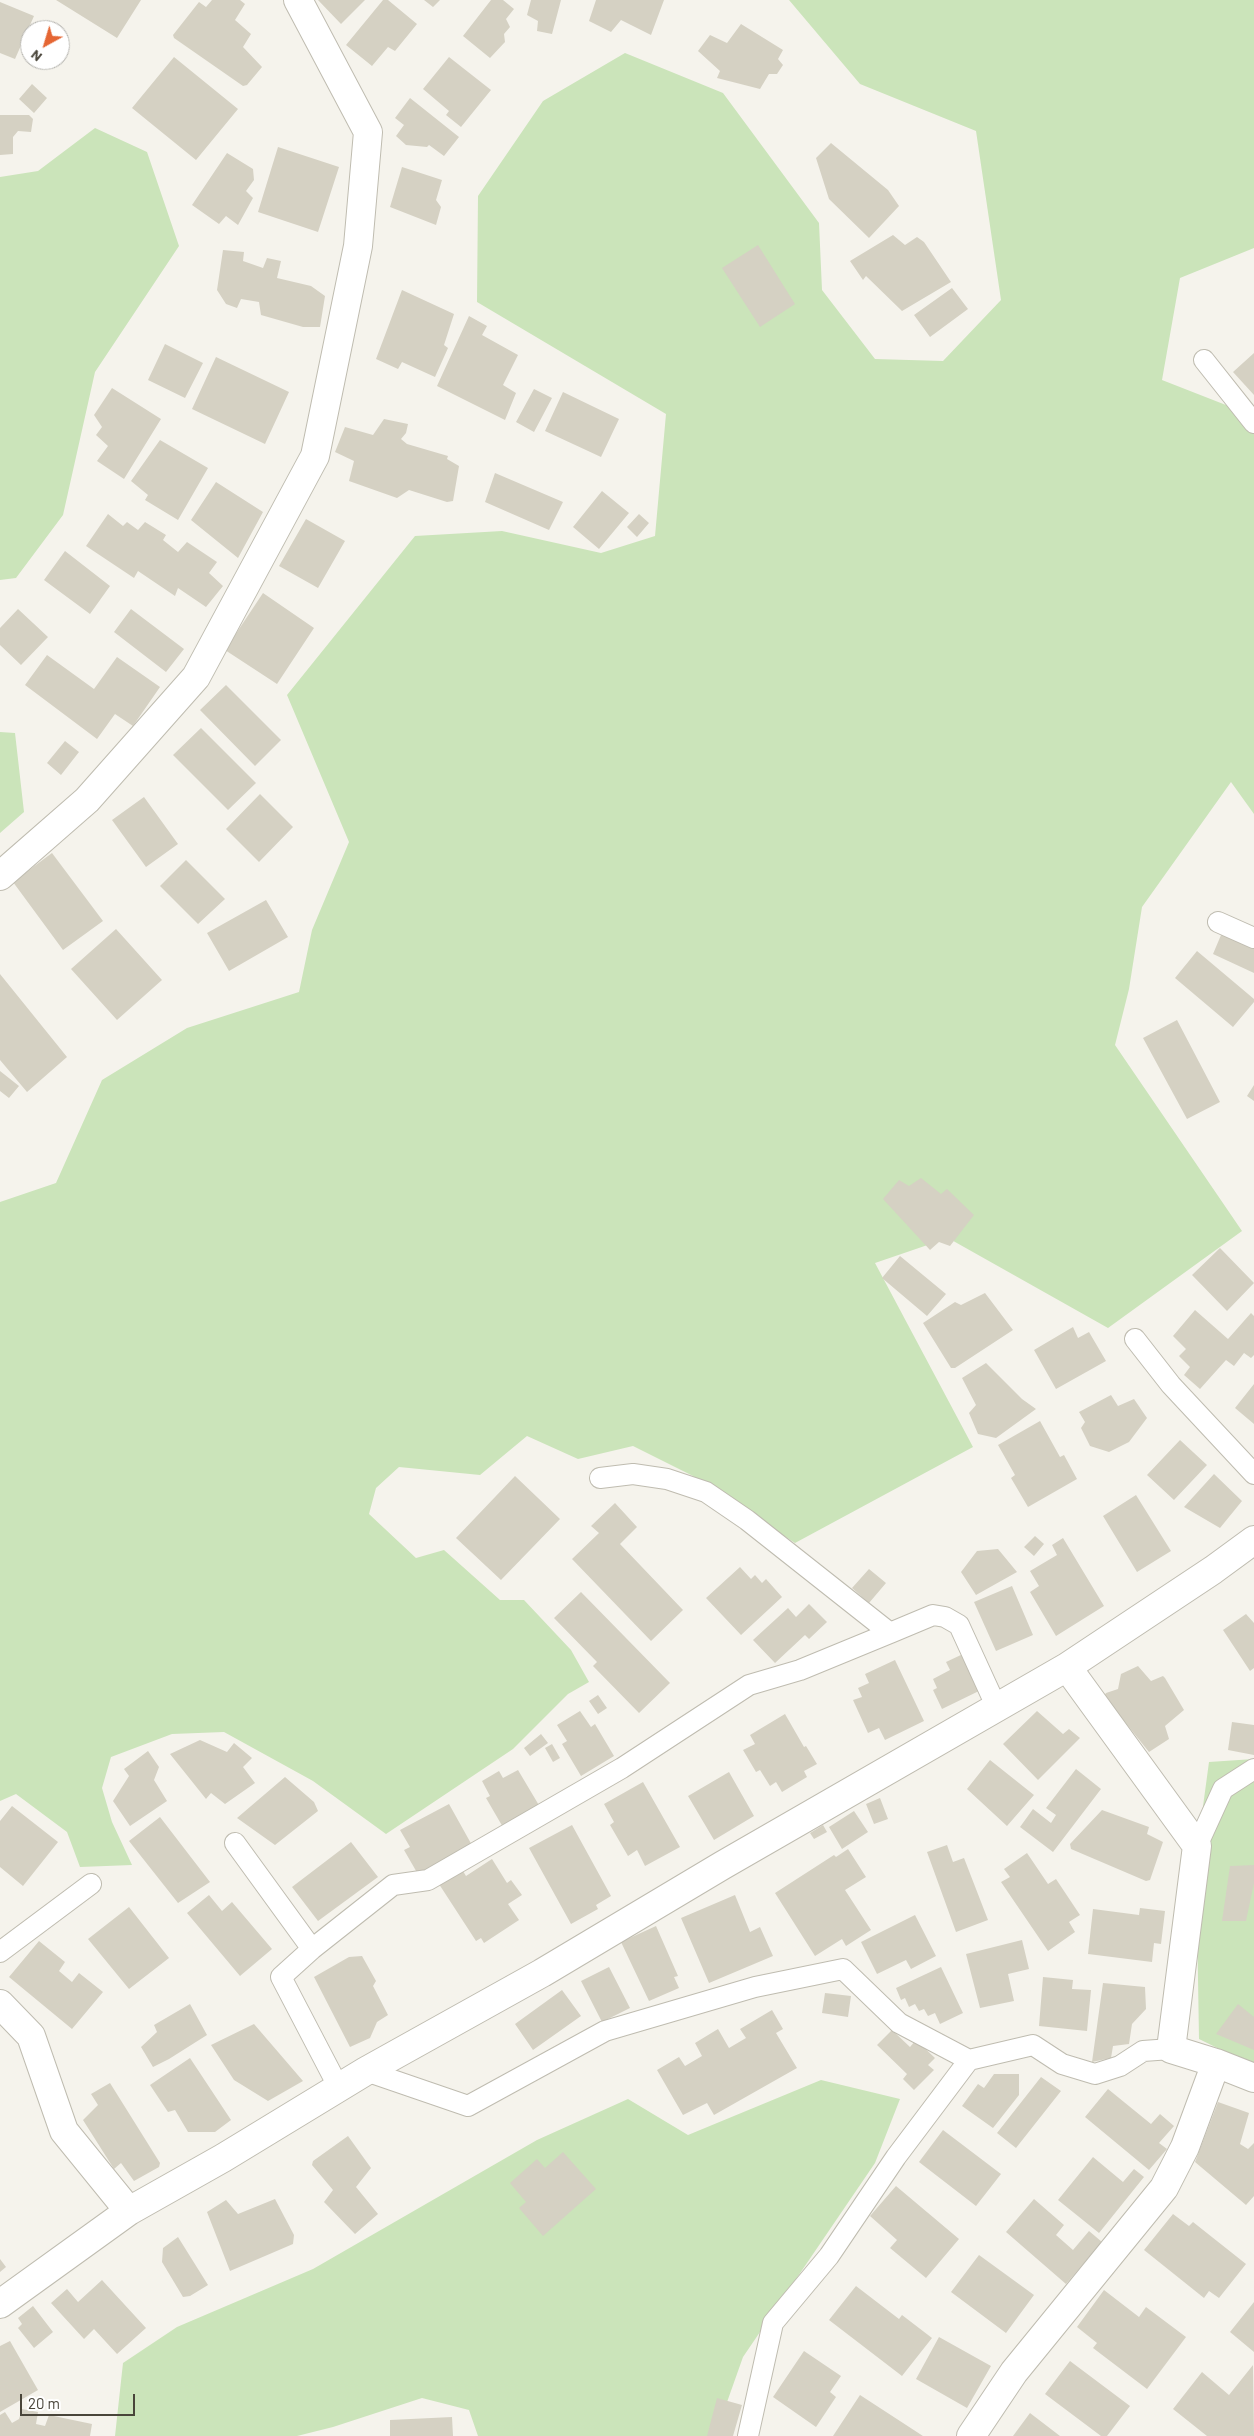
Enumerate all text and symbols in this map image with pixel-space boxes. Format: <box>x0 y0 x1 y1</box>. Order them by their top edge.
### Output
north arrow <box>20 20 70 70</box>
text: N <box>27 47 45 66</box>
scale bar <box>22 2384 138 2416</box>
text: 20 m <box>28 2394 60 2412</box>

